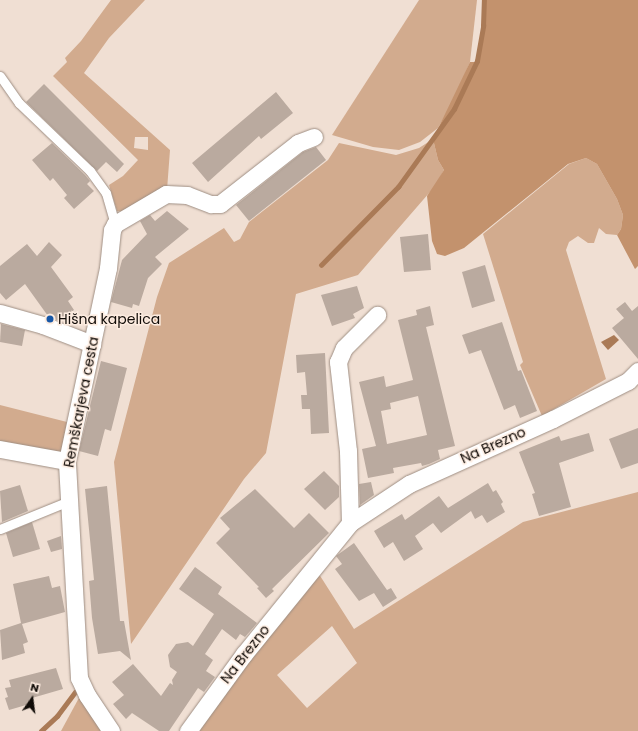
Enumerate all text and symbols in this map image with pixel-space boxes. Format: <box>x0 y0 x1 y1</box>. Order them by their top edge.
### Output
place label: Hišna kapelica <box>58 311 160 327</box>
marker: Hišna kapelica <box>45 314 55 324</box>
street label: Remškarjeva cesta <box>60 335 102 469</box>
street label: Na Brezno <box>458 423 528 467</box>
street label: Na Brezno <box>217 621 273 687</box>
north arrow <box>12 679 52 719</box>
text: N <box>29 679 41 696</box>

